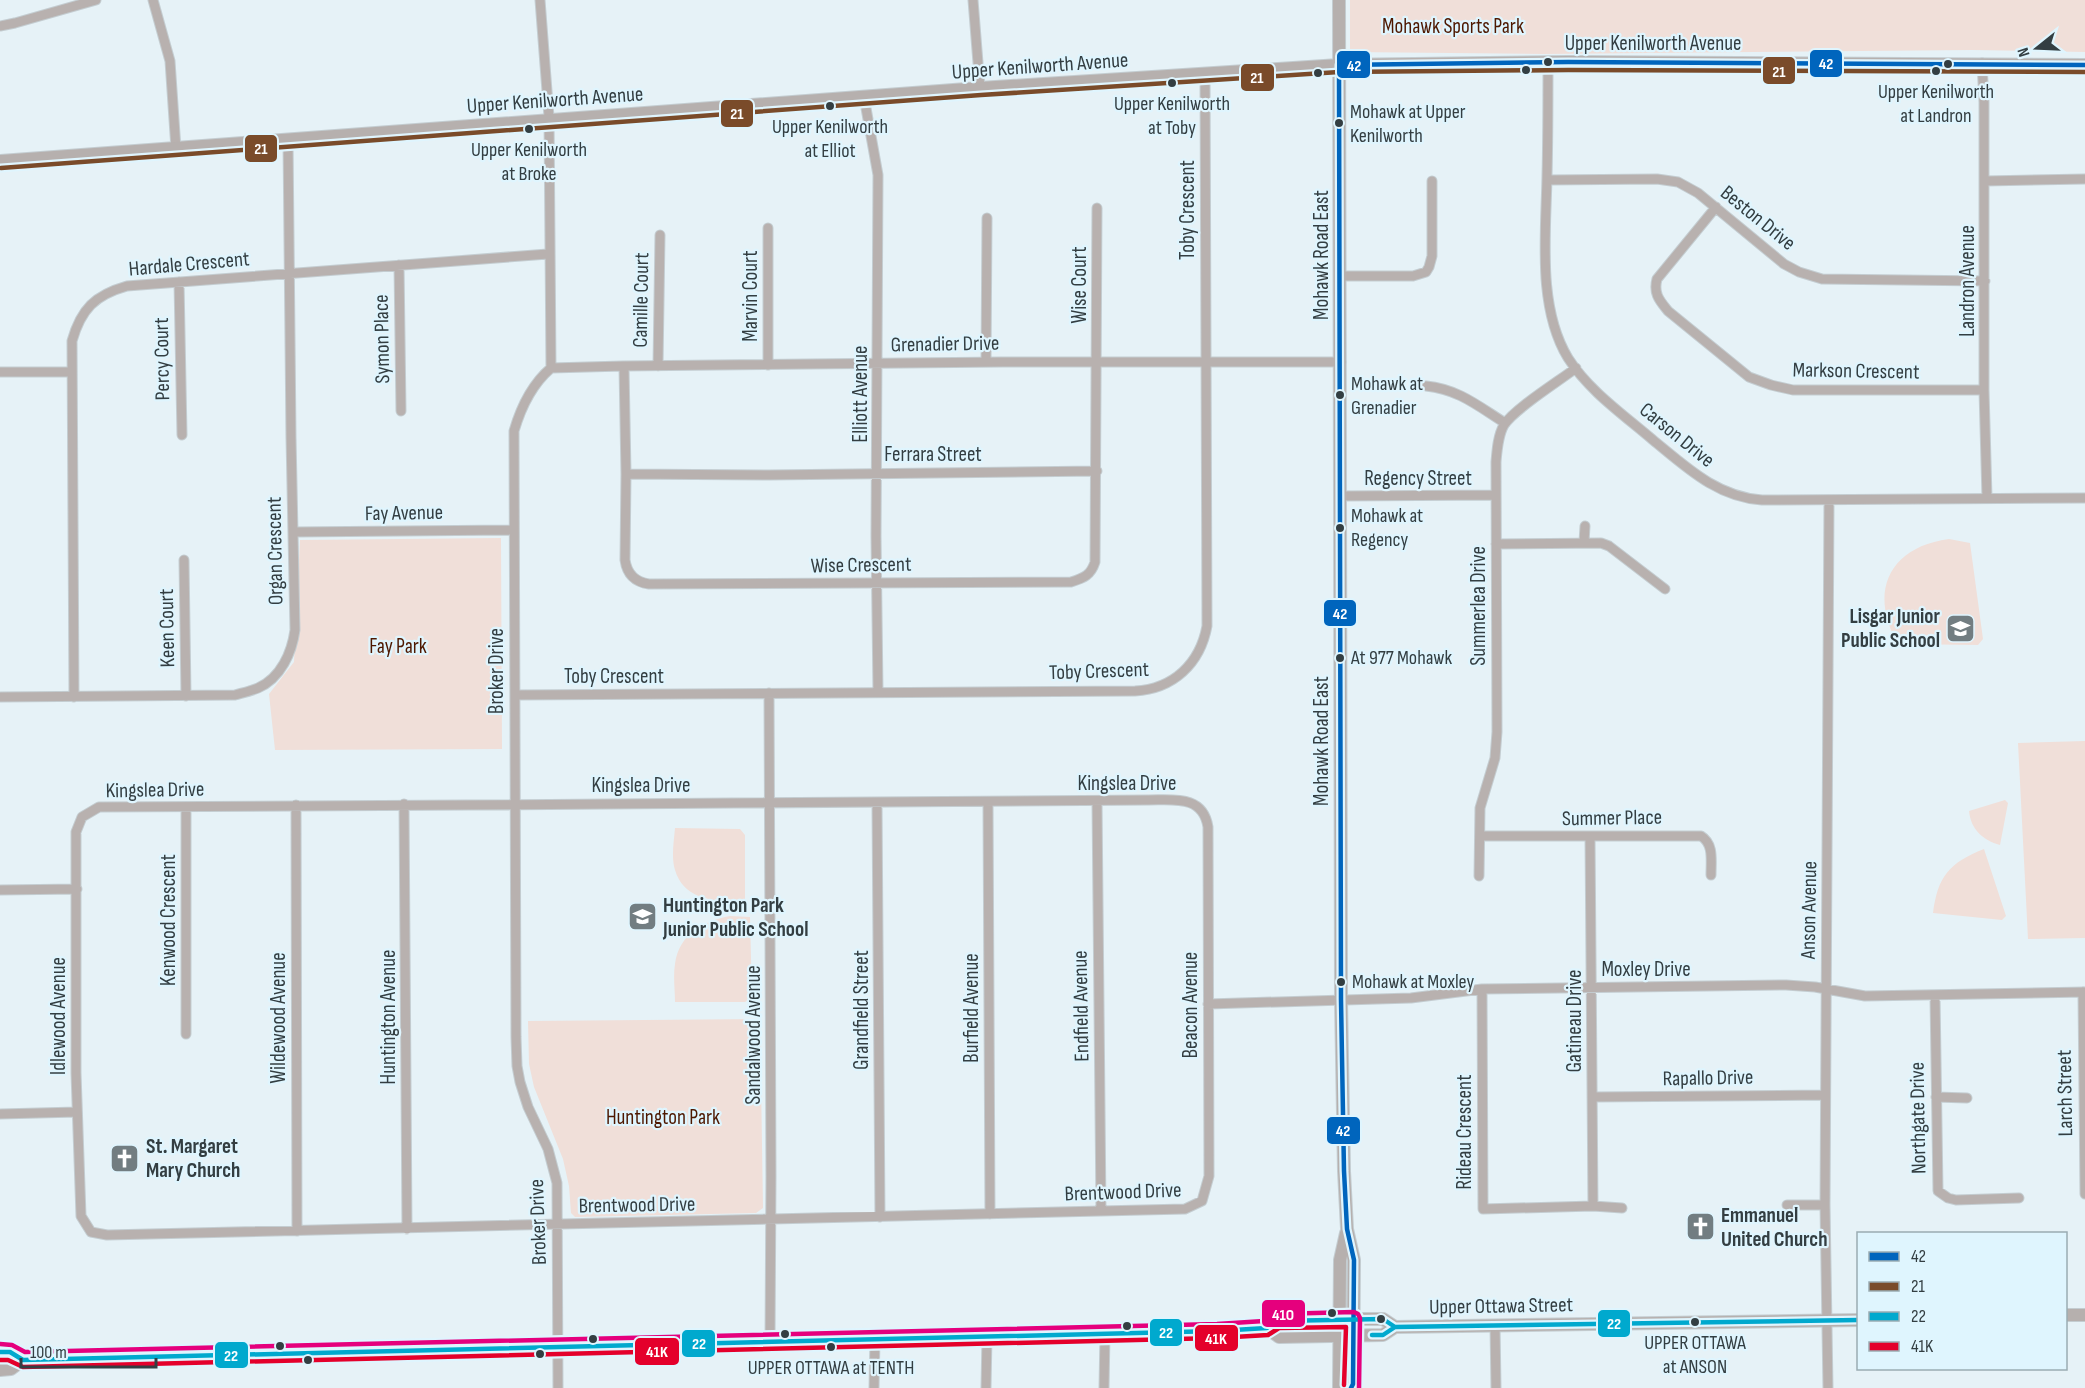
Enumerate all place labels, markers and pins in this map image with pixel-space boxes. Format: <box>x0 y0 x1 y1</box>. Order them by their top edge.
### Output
unlabelled marker <box>1542 56 1554 68</box>
unlabelled marker <box>1942 58 1954 70</box>
unlabelled marker <box>1520 64 1532 76</box>
marker: Upper Kenilworth at Landron <box>1930 65 1942 77</box>
unlabelled marker <box>1312 67 1324 79</box>
marker: Upper Kenilworth at Toby <box>1166 77 1178 89</box>
place label: Upper Kenilworth at Landron <box>1878 80 1994 128</box>
place label: Upper Kenilworth at Toby <box>1114 92 1230 140</box>
marker: Upper Kenilworth at Elliot <box>824 100 836 112</box>
place label: Mohawk at Upper Kenilworth <box>1350 100 1466 148</box>
place label: Upper Kenilworth at Elliot <box>772 115 888 163</box>
marker: Mohawk at Upper Kenilworth <box>1333 117 1345 129</box>
marker: Upper Kenilworth at Broke <box>523 123 535 135</box>
place label: Upper Kenilworth at Broke <box>471 138 587 186</box>
place label: Mohawk at Grenadier <box>1351 372 1423 420</box>
marker: Mohawk at Grenadier <box>1334 389 1346 401</box>
place label: Mohawk at Regency <box>1351 504 1423 552</box>
marker: Mohawk at Regency <box>1334 522 1346 534</box>
place label: Lisgar Junior Public School <box>1841 604 1941 653</box>
school or university icon: Lisgar Junior Public School <box>1945 612 1977 644</box>
place label: At 977 Mohawk <box>1350 646 1453 670</box>
marker: At 977 Mohawk <box>1334 652 1346 664</box>
place label: Huntington Park Junior Public School <box>662 893 808 942</box>
school or university icon: Huntington Park Junior Public School <box>626 901 658 933</box>
place label: Mohawk at Moxley <box>1352 970 1474 994</box>
marker: Mohawk at Moxley <box>1335 976 1347 988</box>
place label: St. Margaret Mary Church <box>146 1134 240 1183</box>
church icon: St. Margaret Mary Church <box>109 1142 141 1174</box>
place label: Emmanuel United Church <box>1721 1203 1828 1252</box>
church icon: Emmanuel United Church <box>1684 1211 1716 1243</box>
unlabelled marker <box>1326 1307 1338 1319</box>
unlabelled marker <box>1375 1313 1387 1325</box>
marker: UPPER OTTAWA at ANSON <box>1689 1316 1701 1328</box>
unlabelled marker <box>1121 1320 1133 1332</box>
unlabelled marker <box>779 1328 791 1340</box>
place label: UPPER OTTAWA at ANSON <box>1644 1331 1746 1379</box>
unlabelled marker <box>587 1333 599 1345</box>
unlabelled marker <box>274 1340 286 1352</box>
marker: UPPER OTTAWA at TENTH <box>825 1341 837 1353</box>
unlabelled marker <box>534 1348 546 1360</box>
unlabelled marker <box>302 1354 314 1366</box>
place label: UPPER OTTAWA at TENTH <box>748 1356 914 1380</box>

